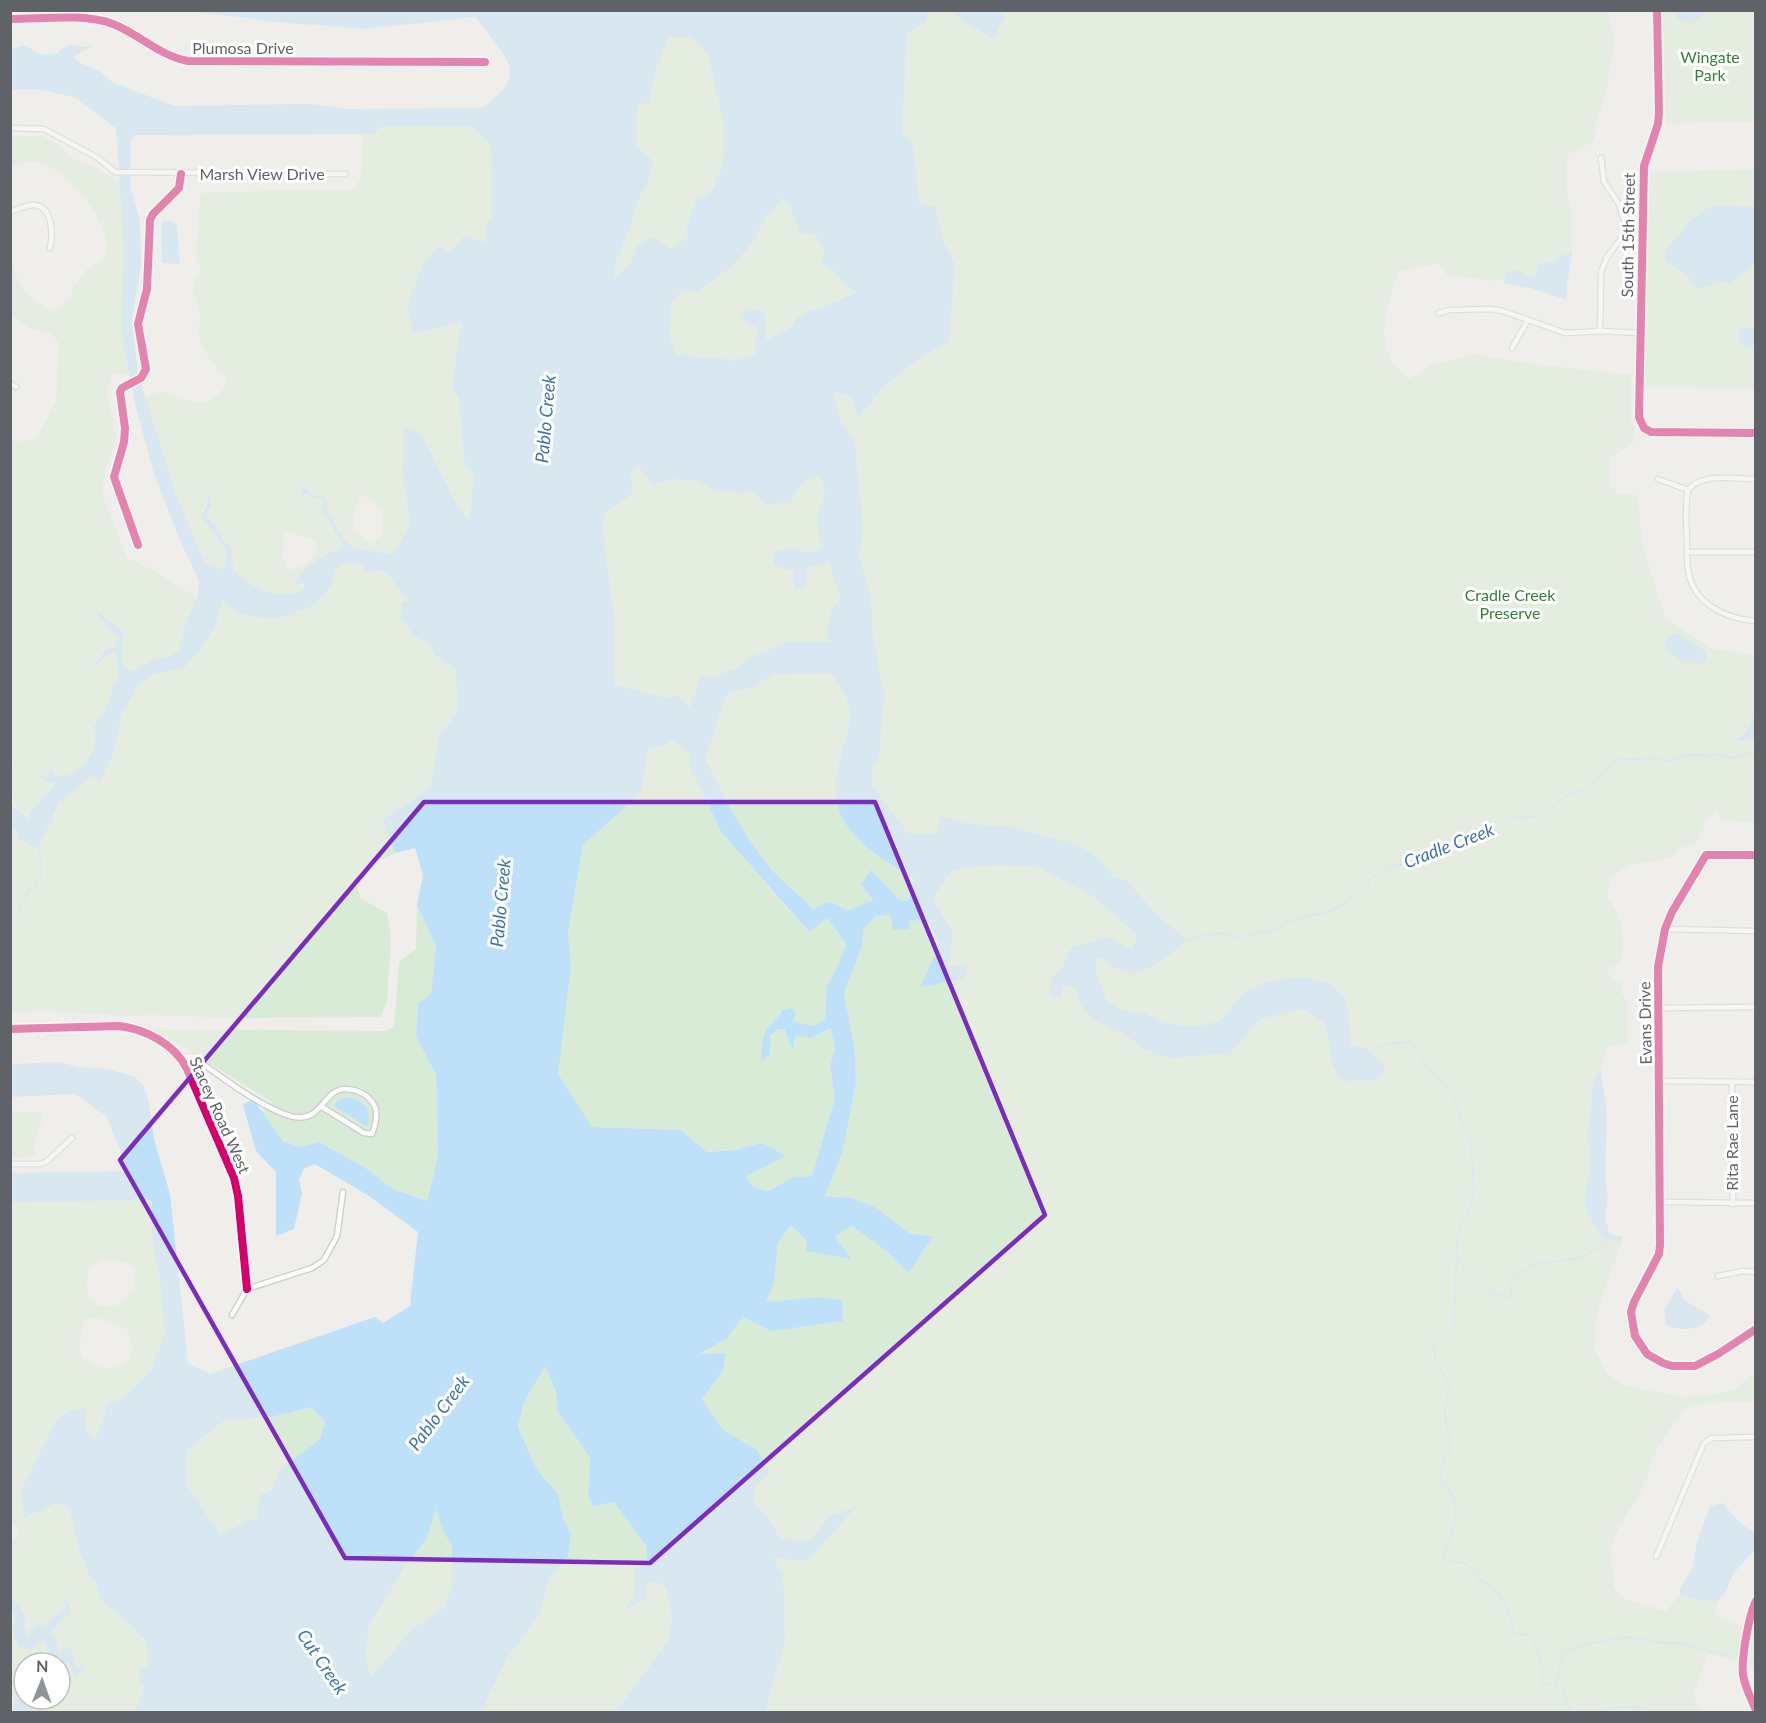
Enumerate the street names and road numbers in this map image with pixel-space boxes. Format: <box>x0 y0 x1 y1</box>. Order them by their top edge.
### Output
street label: Plumosa Drive <box>192 38 294 57</box>
street label: Marsh View Drive <box>199 164 325 183</box>
street label: South 15th Street <box>1617 172 1638 298</box>
street label: Evans Drive <box>1634 981 1655 1065</box>
street label: Stacey Road West <box>186 1053 255 1176</box>
street label: Rita Rae Lane <box>1722 1095 1741 1191</box>

